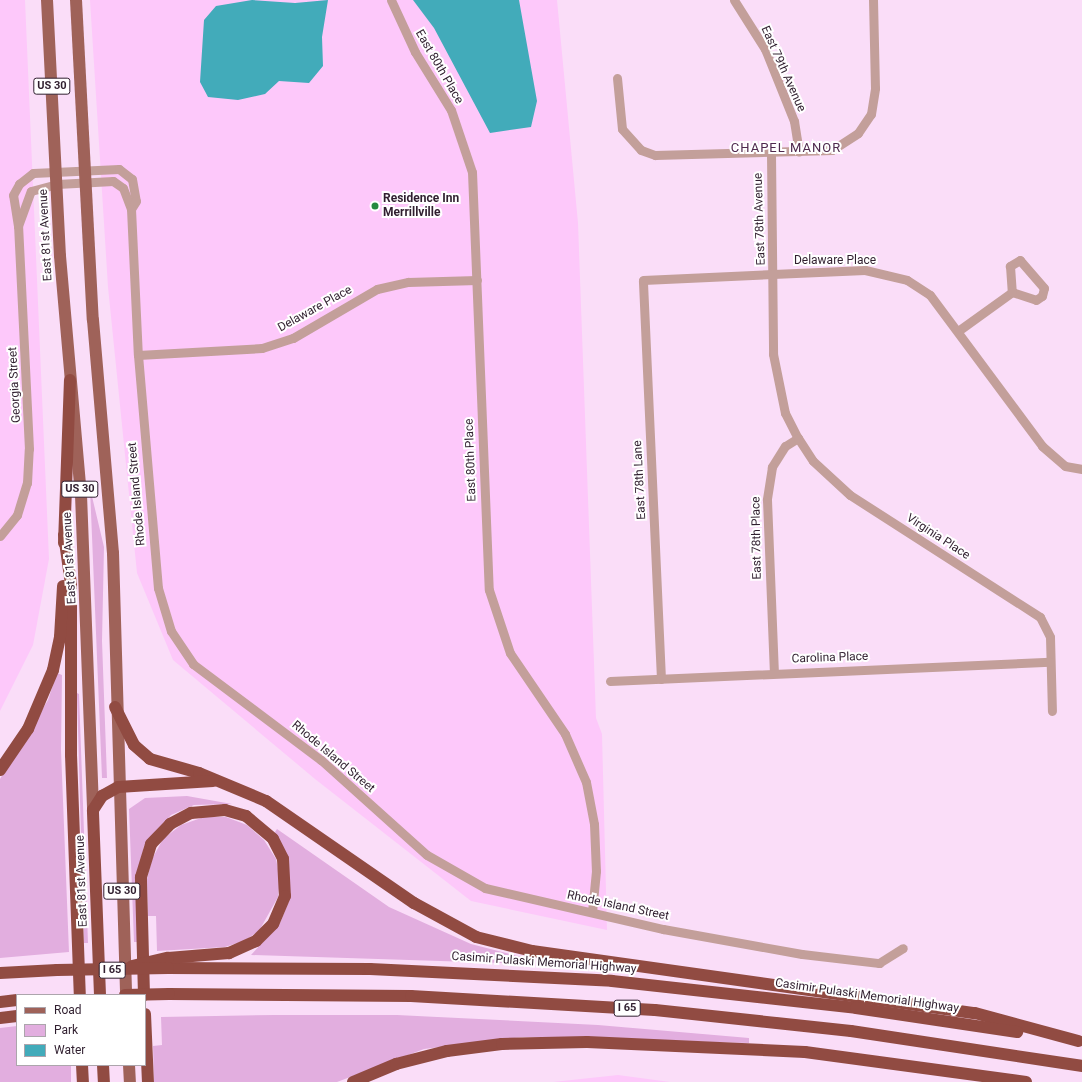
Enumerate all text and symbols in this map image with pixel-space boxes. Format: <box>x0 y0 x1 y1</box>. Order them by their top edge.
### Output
street label: East 79th Avenue <box>758 24 808 114</box>
street label: East 80th Place <box>412 27 466 107</box>
road number: US 30 <box>33 77 71 95</box>
district label: CHAPEL MANOR <box>731 140 841 156</box>
street label: East 78th Avenue <box>751 172 769 266</box>
street label: East 81st Avenue <box>36 189 56 281</box>
place label: Residence Inn Merrillville <box>383 192 459 220</box>
marker: Residence Inn Merrillville <box>370 201 380 211</box>
street label: Delaware Place <box>794 254 876 268</box>
street label: Delaware Place <box>276 283 354 335</box>
street label: Georgia Street <box>6 347 24 423</box>
street label: East 80th Place <box>462 418 480 502</box>
street label: East 78th Lane <box>631 440 649 520</box>
street label: Rhode Island Street <box>125 442 149 546</box>
road number: US 30 <box>61 480 99 498</box>
street label: East 78th Place <box>749 496 765 580</box>
street label: Virginia Place <box>904 511 972 563</box>
street label: East 81st Avenue <box>60 512 80 604</box>
street label: Carolina Place <box>791 649 869 667</box>
street label: Rhode Island Street <box>289 718 377 796</box>
street label: East 81st Avenue <box>73 835 91 927</box>
road number: US 30 <box>103 882 141 900</box>
street label: Rhode Island Street <box>566 888 670 924</box>
street label: Casimir Pulaski Memorial Highway <box>451 949 637 977</box>
road number: I 65 <box>98 961 126 979</box>
street label: Casimir Pulaski Memorial Highway <box>774 976 960 1016</box>
legend <box>16 994 146 1066</box>
road number: I 65 <box>613 999 641 1017</box>
text: Road <box>54 1003 82 1017</box>
text: Park <box>54 1023 78 1037</box>
text: Water <box>54 1043 85 1057</box>

